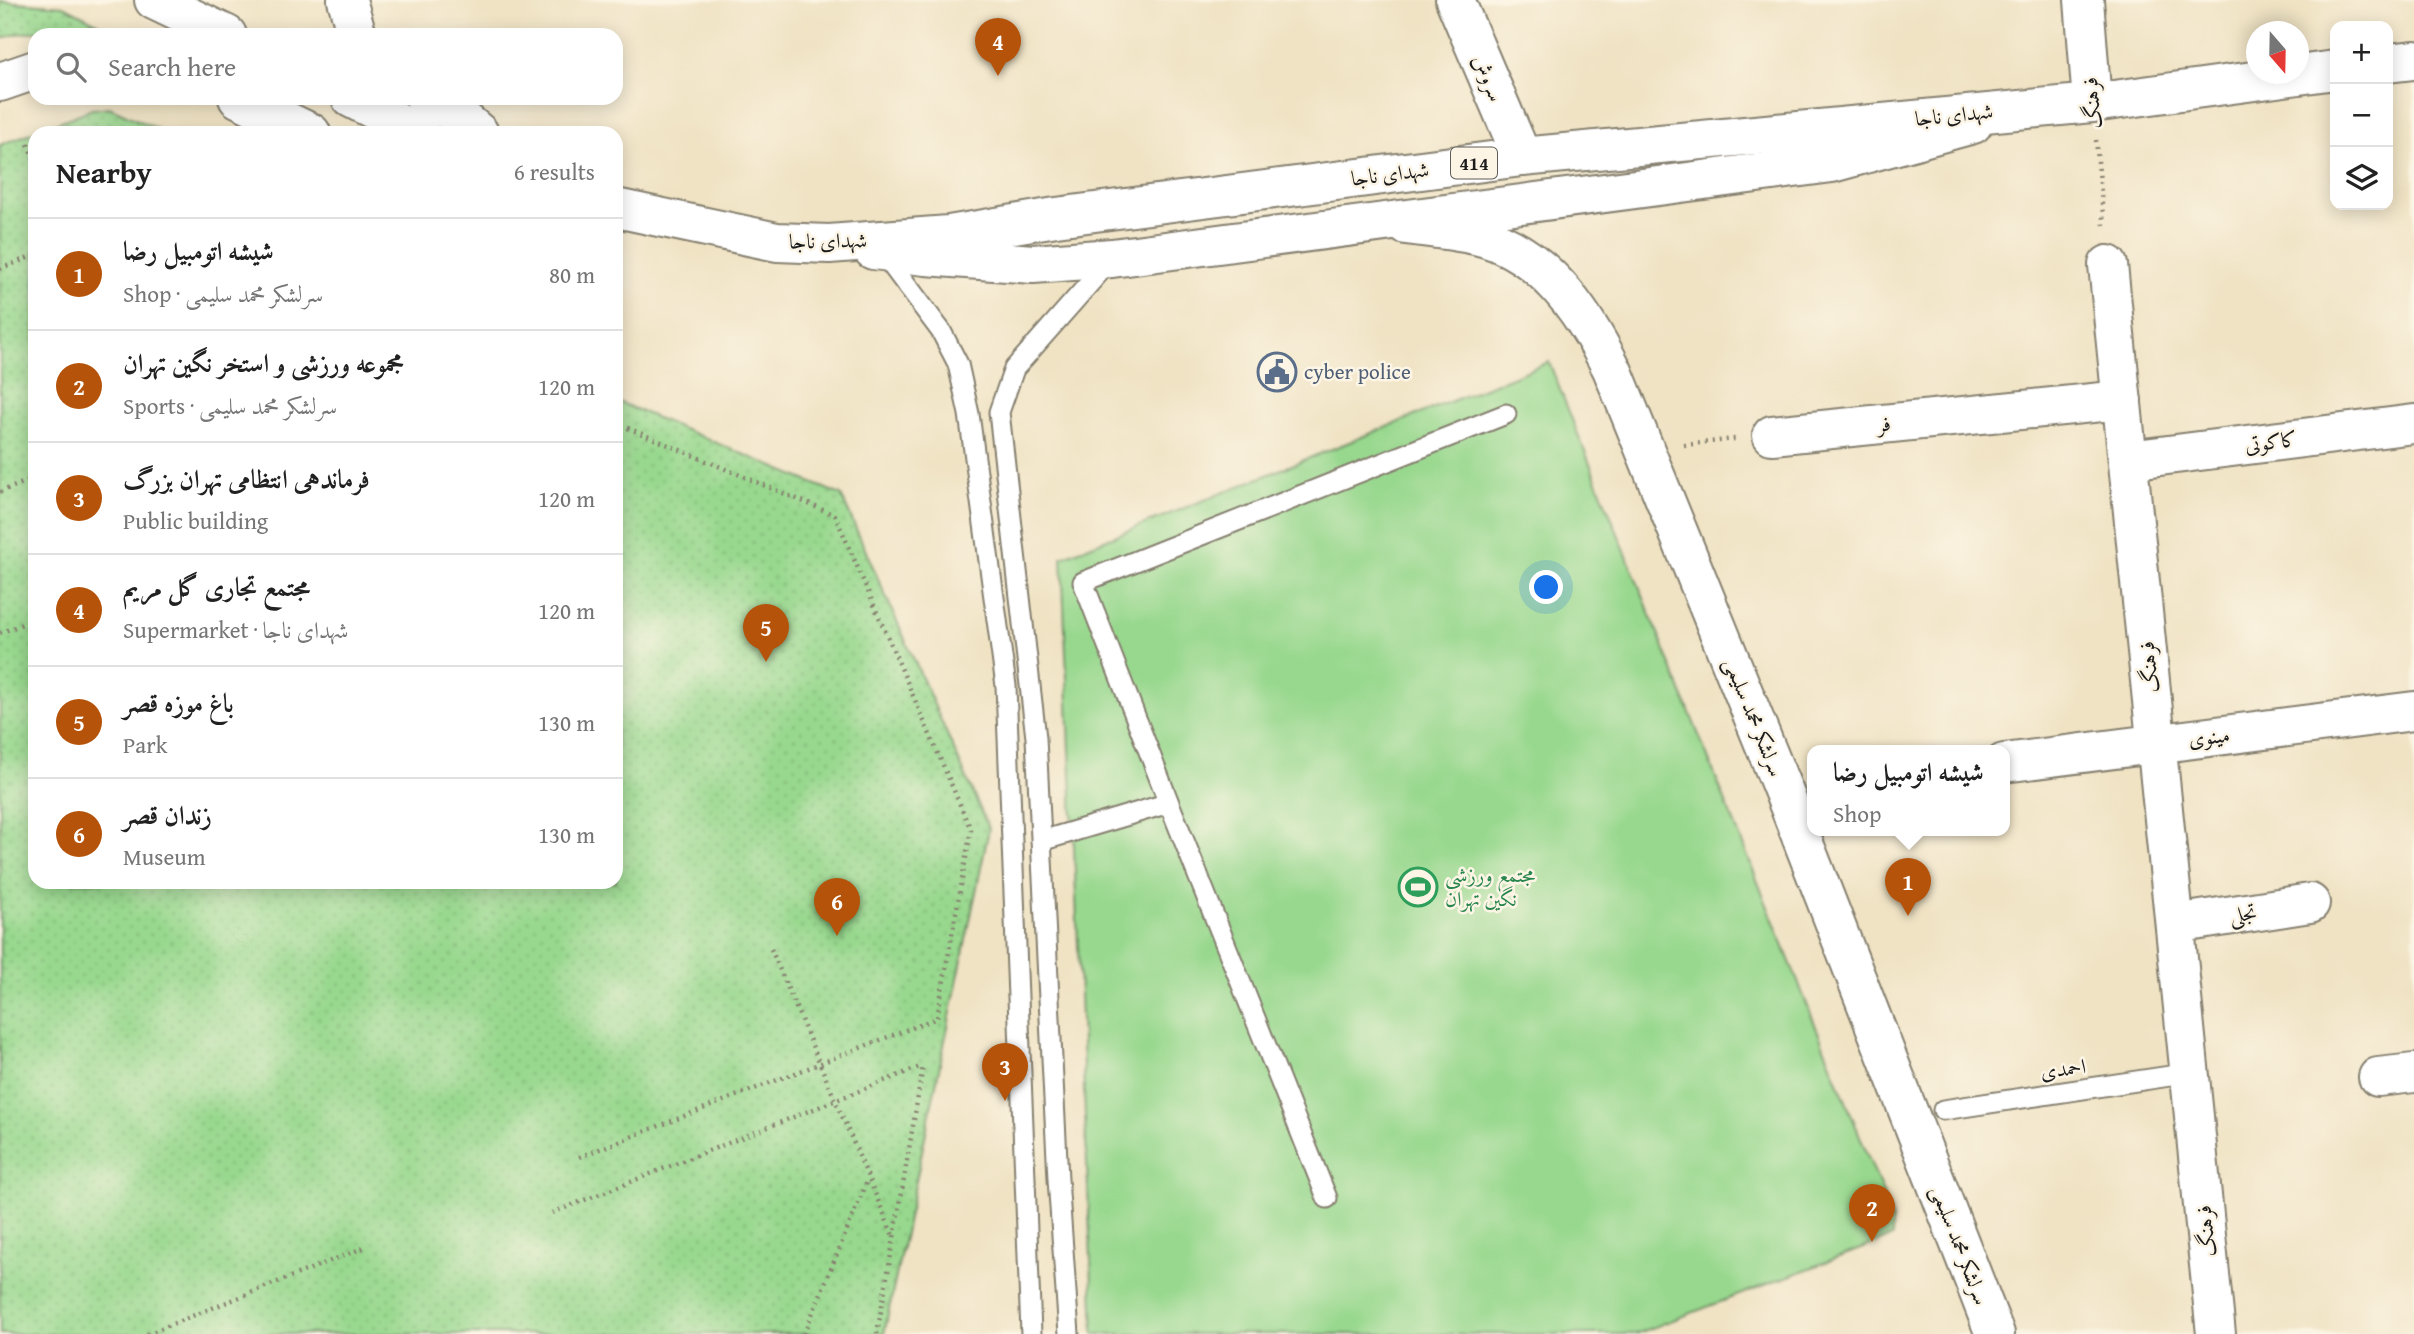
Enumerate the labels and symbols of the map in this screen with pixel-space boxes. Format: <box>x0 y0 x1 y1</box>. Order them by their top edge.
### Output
pin: 4 <box>975 18 1021 76</box>
north arrow <box>2246 21 2309 84</box>
street label: سروش <box>1465 50 1512 106</box>
street label: فرهنگ <box>2074 76 2109 130</box>
street label: شهدای ناجا <box>1913 95 1995 134</box>
road number: 414 <box>1451 148 1497 178</box>
street label: شهدای ناجا <box>1349 153 1431 194</box>
street label: شهدای ناجا <box>789 224 867 257</box>
public building icon: cyber police <box>1256 351 1298 393</box>
place label: cyber police <box>1304 356 1411 387</box>
street label: فر <box>1874 407 1892 440</box>
street label: کاکوتی <box>2243 423 2299 460</box>
your location <box>1529 570 1563 604</box>
pin: 5 <box>743 604 789 662</box>
street label: فرهنگ <box>2130 640 2167 694</box>
street label: سرلشکر محمد سلیمی <box>1716 653 1792 781</box>
street label: مینوی <box>2186 719 2232 754</box>
pin: 1 <box>1885 858 1931 916</box>
place label: مجتمع ورزشی نگین تهران <box>1445 859 1536 914</box>
sports icon: مجتمع ورزشی نگین تهران <box>1397 866 1439 908</box>
pin: 6 <box>814 878 860 936</box>
street label: تجلی <box>2227 896 2259 932</box>
pin: 3 <box>982 1043 1028 1101</box>
street label: احمدی <box>2038 1050 2088 1087</box>
street label: سرلشکر محمد سلیمی <box>1923 1180 1998 1309</box>
pin: 2 <box>1849 1184 1895 1242</box>
street label: فرهنگ <box>2187 1204 2224 1258</box>

